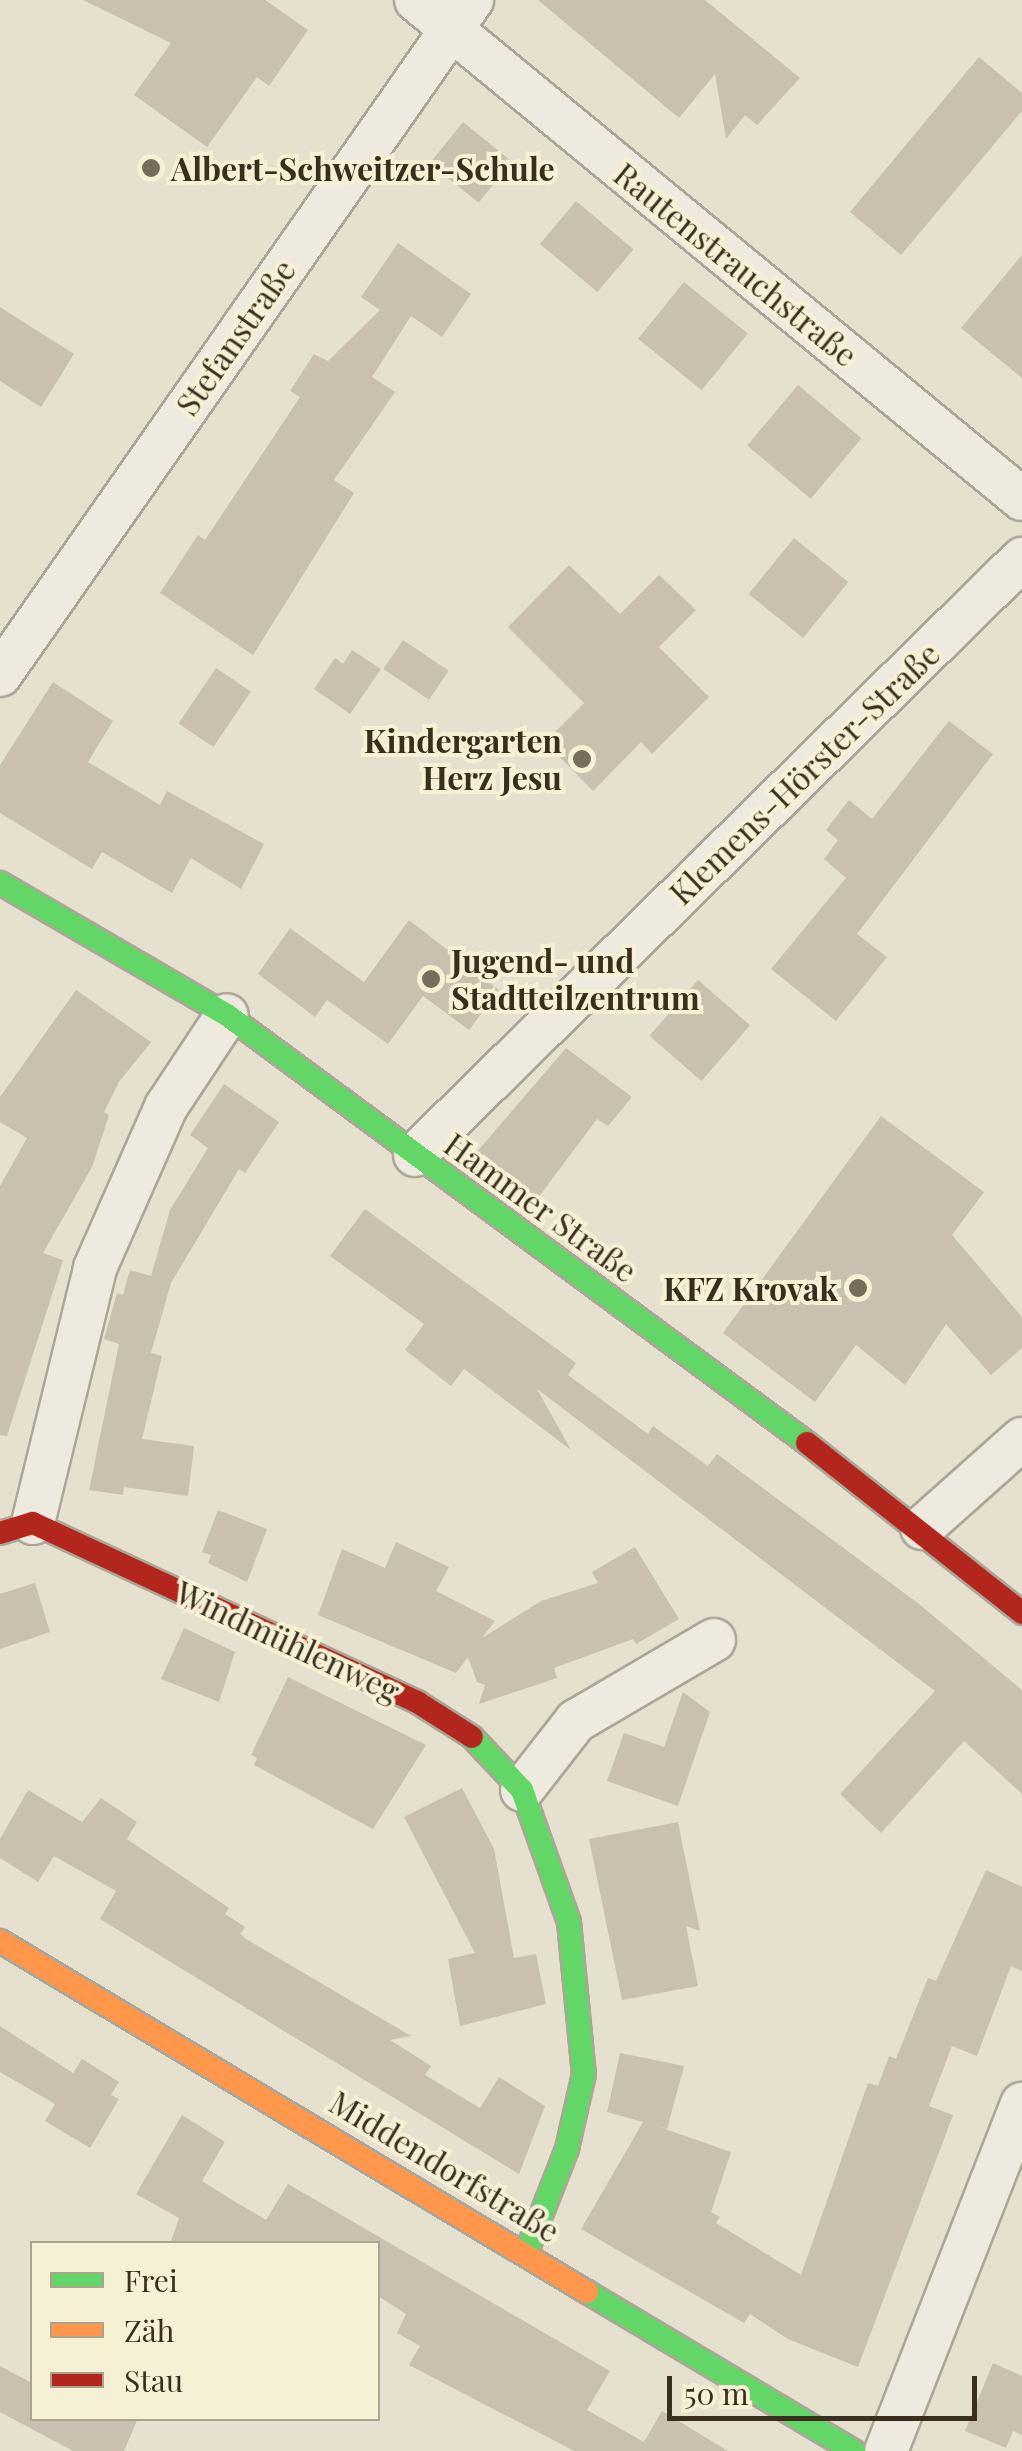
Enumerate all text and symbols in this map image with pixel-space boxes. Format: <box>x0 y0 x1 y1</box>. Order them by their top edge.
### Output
place label: Albert-Schweitzer-Schule <box>171 149 555 187</box>
street label: Rautenstrauchstraße <box>607 154 865 374</box>
marker: Albert-Schweitzer-Schule <box>140 157 162 179</box>
street label: Stefanstraße <box>167 252 303 422</box>
street label: Klemens-Hörster-Straße <box>661 634 947 912</box>
place label: Kindergarten Herz Jesu <box>364 722 562 797</box>
marker: Kindergarten Herz Jesu <box>571 748 593 770</box>
place label: Jugend- und Stadtteilzentrum <box>451 942 700 1017</box>
marker: Jugend- und Stadtteilzentrum <box>420 968 442 990</box>
street label: Hammer Straße <box>437 1124 645 1290</box>
place label: KFZ Krovak <box>663 1269 838 1307</box>
marker: KFZ Krovak <box>847 1277 869 1299</box>
street label: Windmühlenweg <box>170 1572 406 1710</box>
street label: Middendorfstraße <box>323 2082 567 2250</box>
legend <box>30 2241 380 2421</box>
text: Frei <box>124 2260 178 2300</box>
text: Zäh <box>124 2310 174 2350</box>
scale bar <box>672 2356 982 2418</box>
text: Stau <box>124 2360 183 2400</box>
text: 50 m <box>684 2373 749 2413</box>

